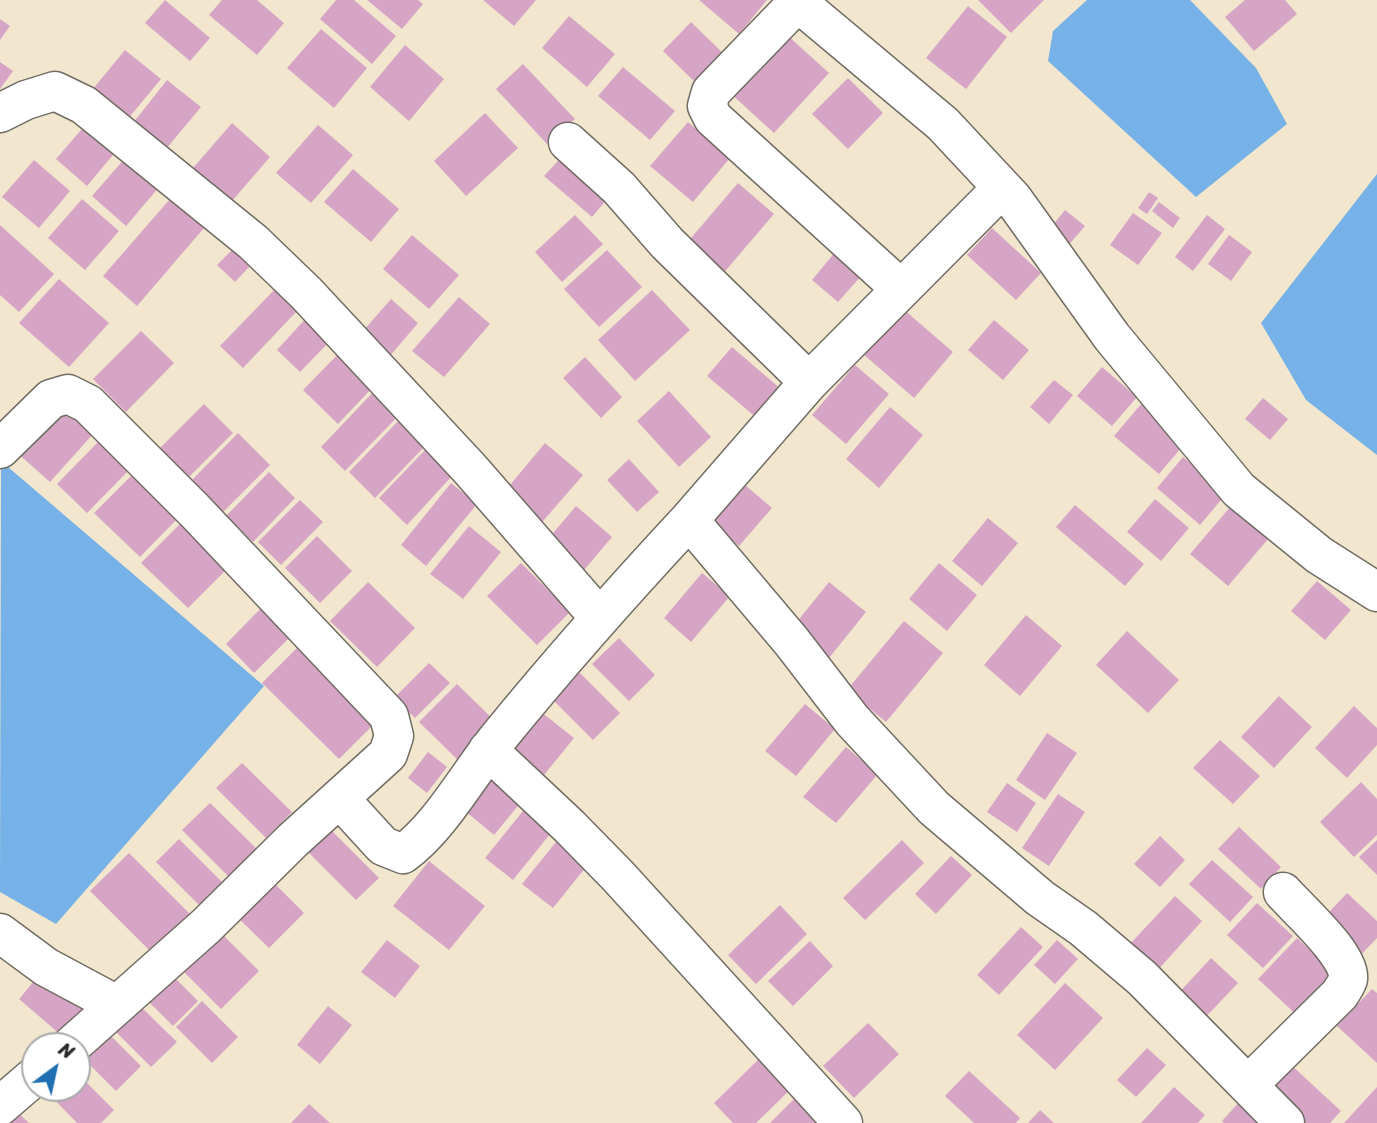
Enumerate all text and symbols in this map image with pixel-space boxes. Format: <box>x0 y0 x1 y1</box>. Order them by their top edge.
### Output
north arrow <box>21 1032 91 1102</box>
text: N <box>52 1033 81 1068</box>

